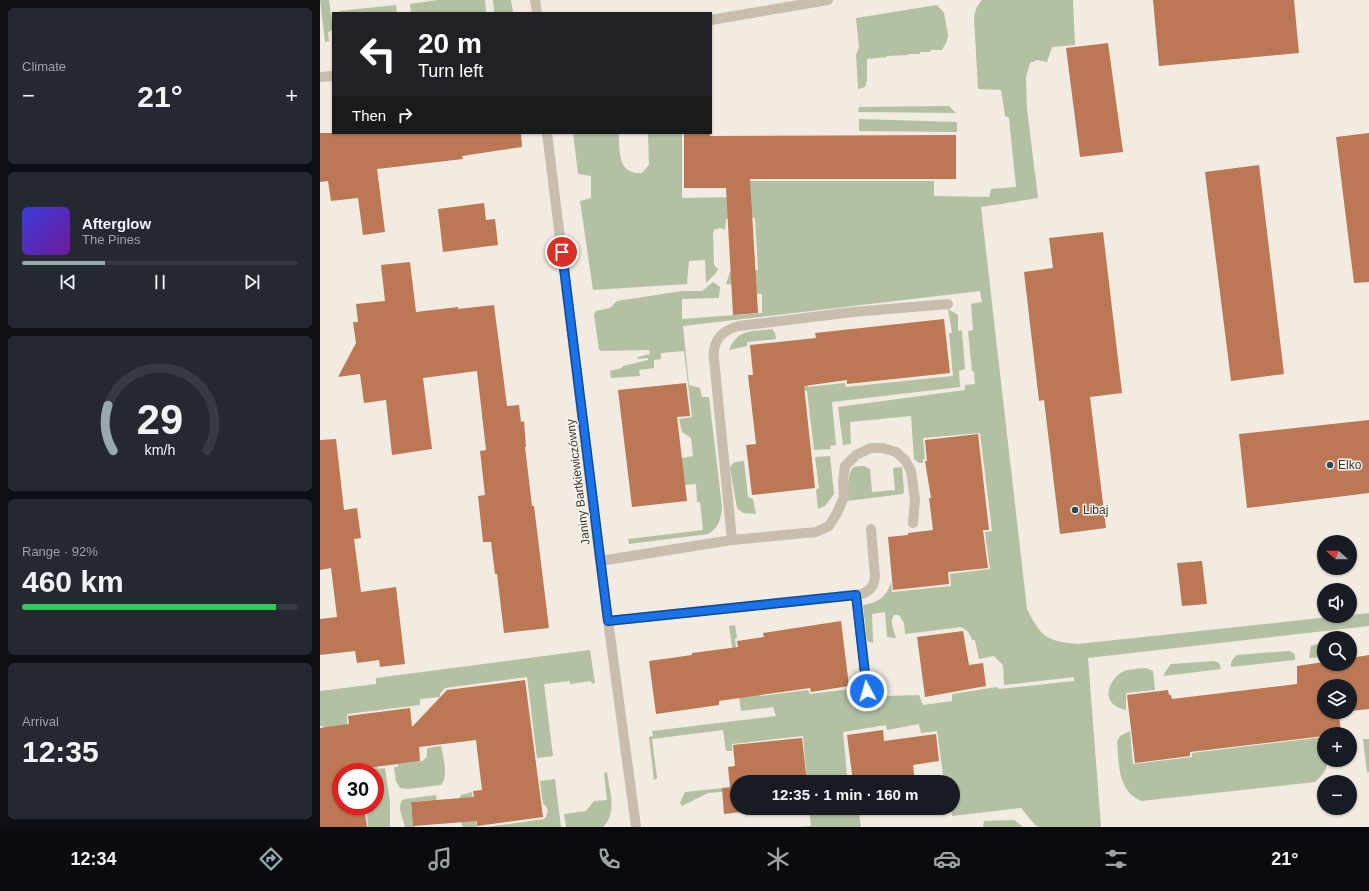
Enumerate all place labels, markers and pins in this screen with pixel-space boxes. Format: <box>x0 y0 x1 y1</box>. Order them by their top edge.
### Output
pin <box>545 235 579 269</box>
place label: Elko <box>1338 458 1362 472</box>
marker: Elko <box>1325 460 1335 470</box>
place label: Libaj <box>1083 503 1108 517</box>
marker: Libaj <box>1070 505 1080 515</box>

